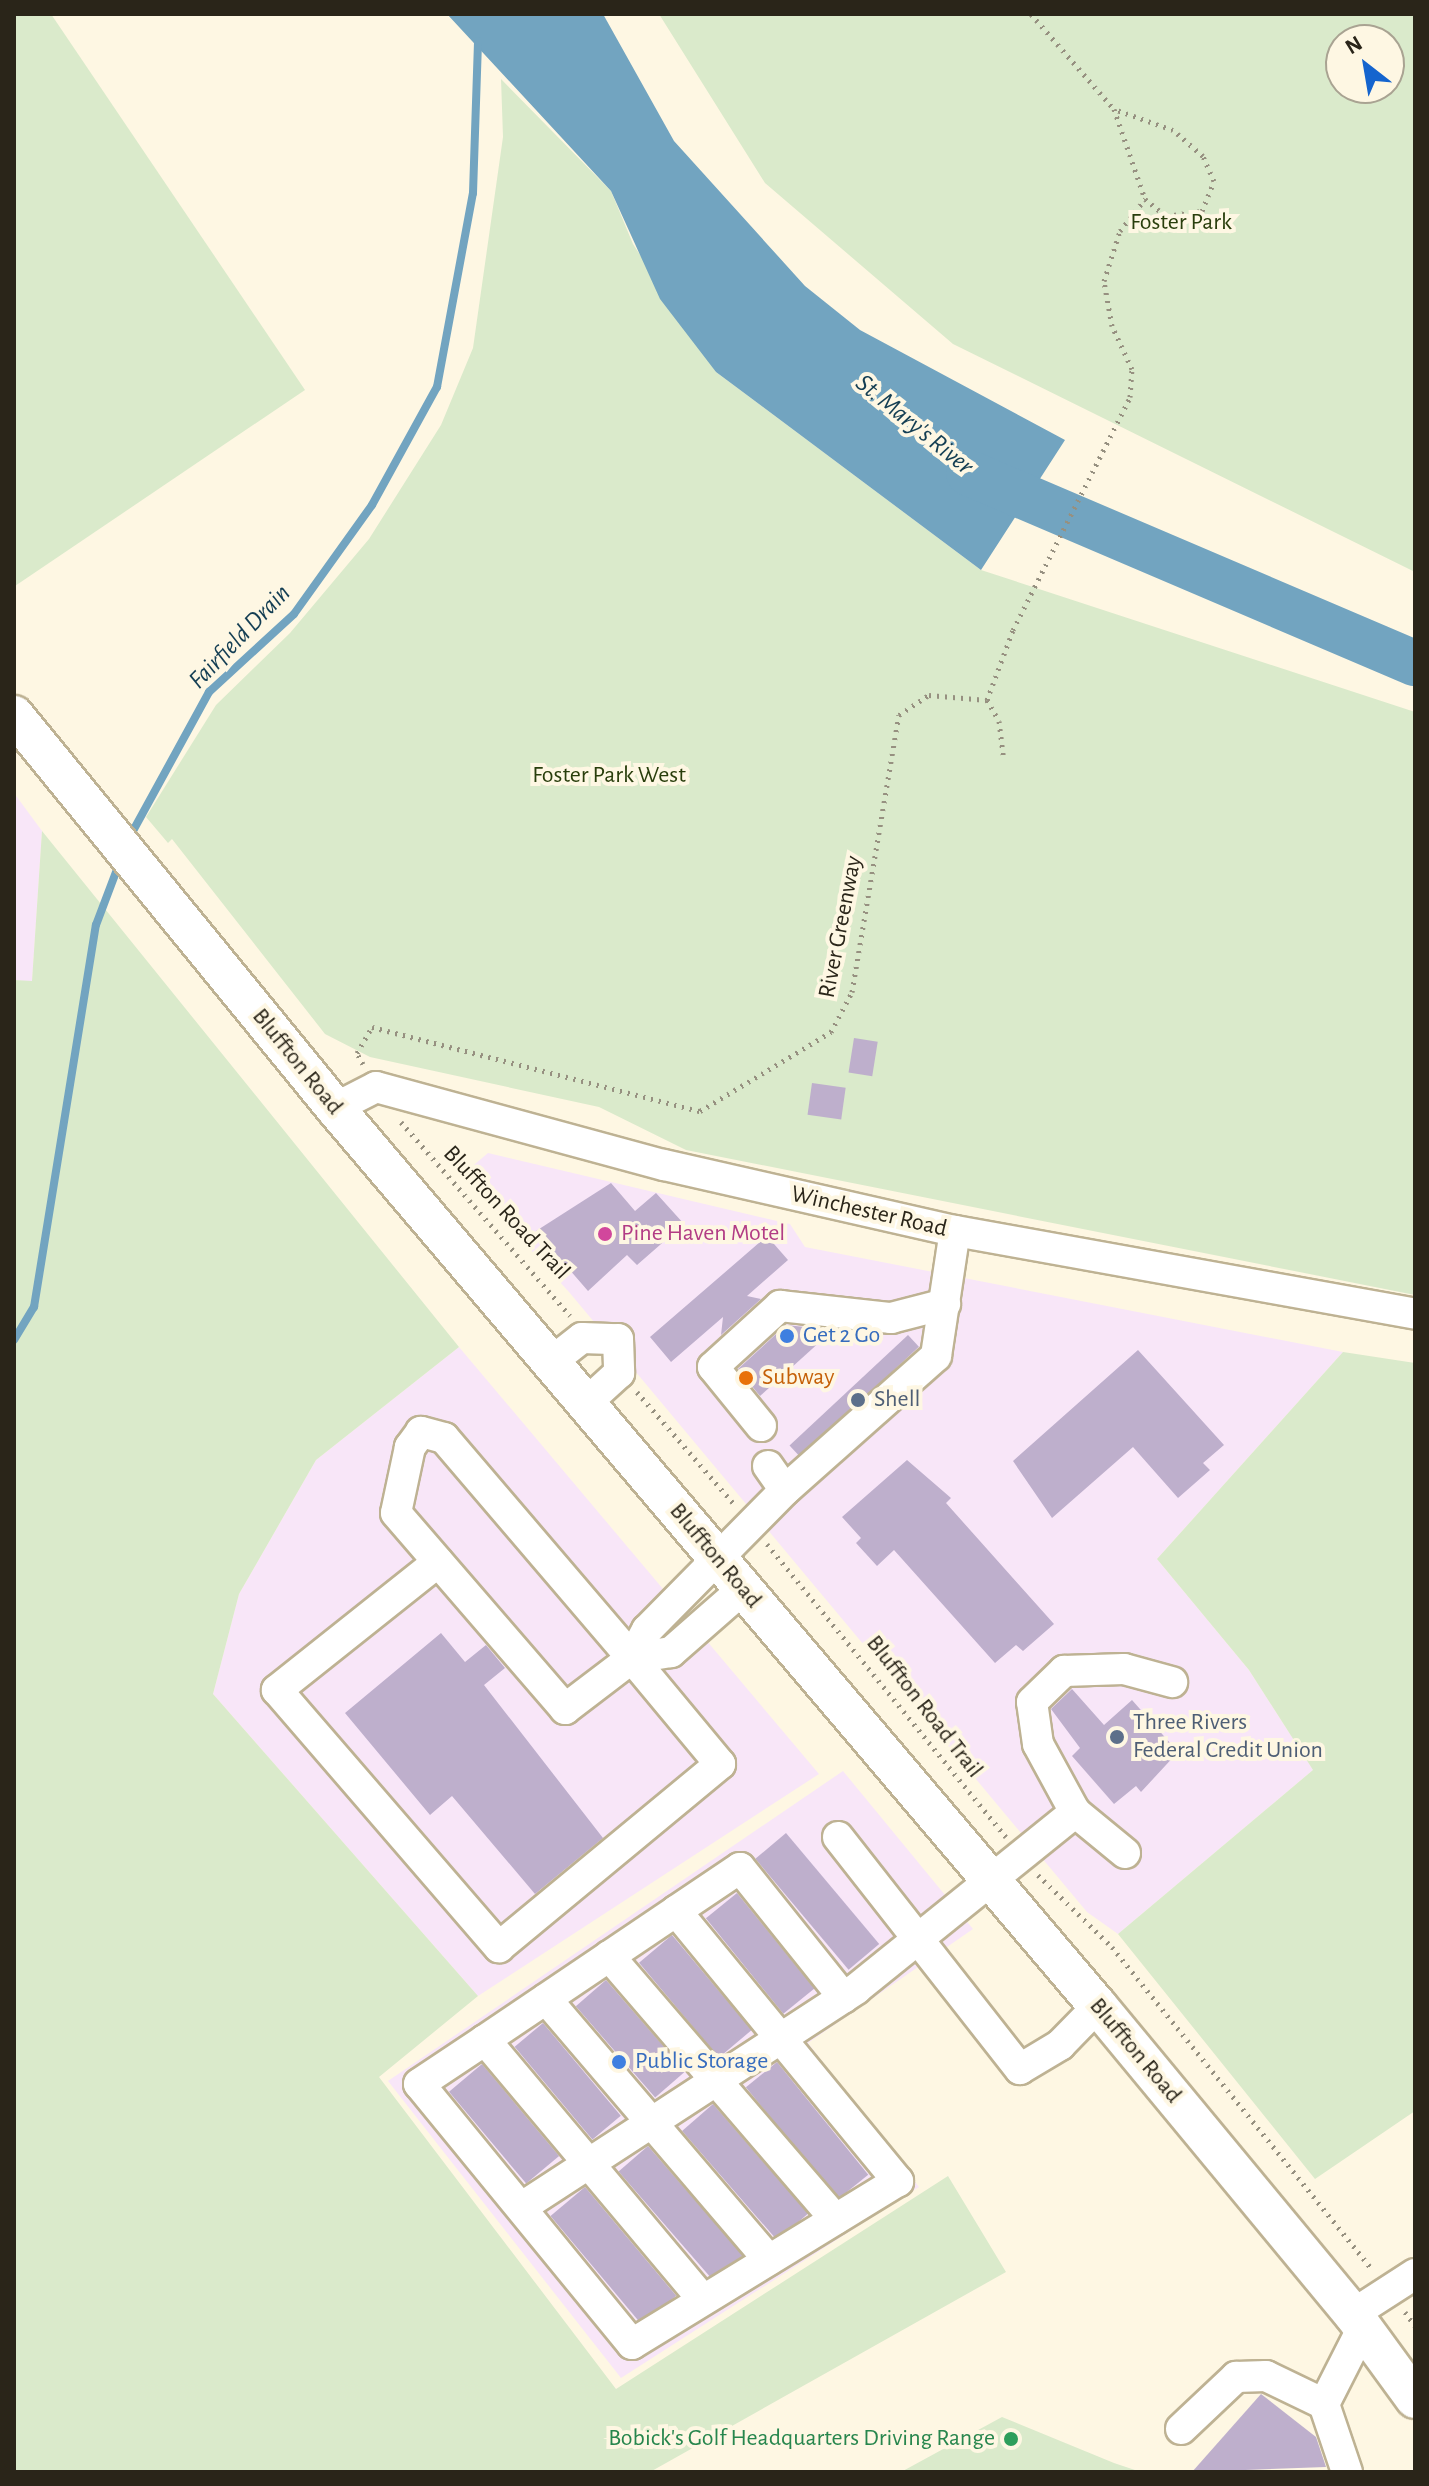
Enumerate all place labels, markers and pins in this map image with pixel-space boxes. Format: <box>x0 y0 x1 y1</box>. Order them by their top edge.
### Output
place label: Pine Haven Motel <box>621 1220 785 1248</box>
marker: Pine Haven Motel <box>596 1225 614 1243</box>
place label: Get 2 Go <box>803 1322 880 1350</box>
marker: Get 2 Go <box>778 1327 796 1345</box>
place label: Subway <box>762 1364 834 1392</box>
marker: Subway <box>737 1369 755 1387</box>
place label: Shell <box>874 1386 920 1414</box>
marker: Shell <box>849 1391 867 1409</box>
place label: Three Rivers Federal Credit Union <box>1133 1709 1323 1765</box>
marker: Three Rivers Federal Credit Union <box>1108 1728 1126 1746</box>
place label: Public Storage <box>635 2048 768 2076</box>
marker: Public Storage <box>610 2053 628 2071</box>
place label: Bobick's Golf Headquarters Driving Range <box>608 2425 995 2453</box>
marker: Bobick's Golf Headquarters Driving Range <box>1002 2430 1020 2448</box>

